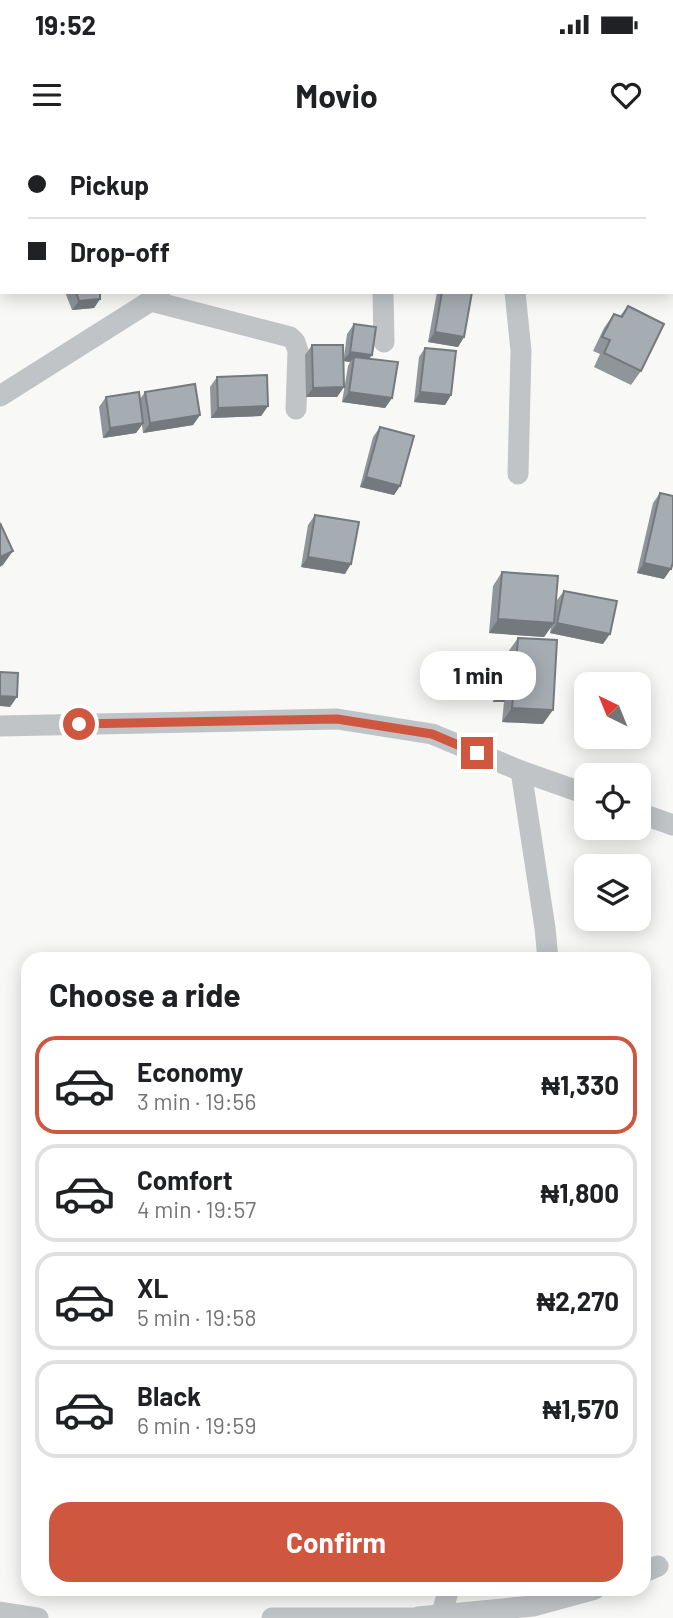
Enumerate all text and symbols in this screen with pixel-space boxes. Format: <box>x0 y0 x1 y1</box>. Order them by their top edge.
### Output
text: 19:52 <box>35 9 96 40</box>
icon: menu <box>28 76 66 114</box>
text: Movio <box>295 76 378 114</box>
icon: heart <box>607 76 645 114</box>
text: Pickup <box>70 169 149 200</box>
text: Drop-off <box>70 236 170 267</box>
callout: 1 min <box>419 652 535 700</box>
text: 1 min <box>453 661 503 689</box>
north arrow <box>574 672 651 749</box>
map controls <box>574 672 651 931</box>
route start <box>63 708 95 740</box>
route end <box>461 737 493 769</box>
button: locate <box>574 763 651 840</box>
button: layers <box>574 854 651 931</box>
text: Choose a ride <box>49 975 241 1013</box>
icon: car <box>53 1054 116 1117</box>
text: Economy <box>137 1056 243 1087</box>
text: ₦1,330 <box>541 1069 619 1100</box>
text: 3 min · 19:56 <box>137 1087 256 1115</box>
icon: car <box>53 1162 116 1225</box>
text: Comfort <box>137 1164 233 1195</box>
text: ₦1,800 <box>540 1177 619 1208</box>
text: 4 min · 19:57 <box>137 1195 256 1223</box>
icon: car <box>53 1270 116 1333</box>
text: XL <box>137 1272 168 1303</box>
text: ₦2,270 <box>536 1285 619 1316</box>
text: 5 min · 19:58 <box>137 1303 256 1331</box>
icon: car <box>53 1378 116 1441</box>
text: Black <box>137 1380 201 1411</box>
text: ₦1,570 <box>542 1393 619 1424</box>
text: 6 min · 19:59 <box>137 1411 256 1439</box>
button: Confirm <box>49 1502 623 1582</box>

